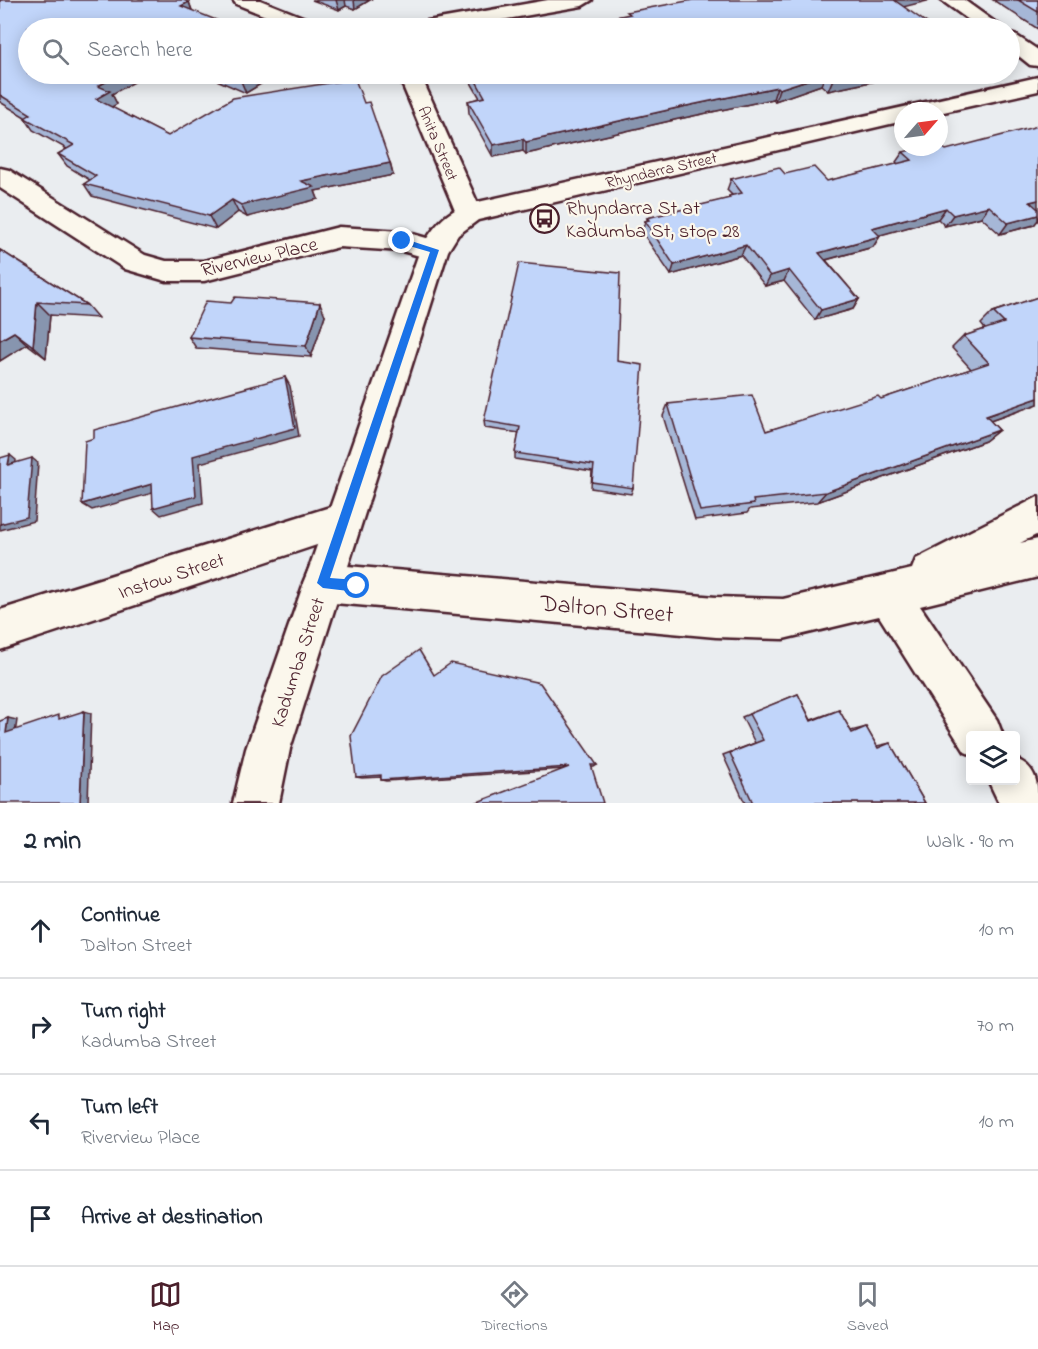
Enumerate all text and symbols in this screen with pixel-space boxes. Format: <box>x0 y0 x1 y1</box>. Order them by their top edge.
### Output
search box <box>18 18 1020 84</box>
icon: search <box>39 35 72 68</box>
text: Search here <box>87 35 192 67</box>
north arrow <box>894 102 948 156</box>
street label: Anita Street <box>411 103 464 185</box>
street label: Rhyndarra Street <box>603 146 720 195</box>
place label: Rhyndarra St at Kadumba St, stop 28 <box>566 195 740 247</box>
bus stop icon: Rhyndarra St at Kadumba St, stop 28 <box>529 202 561 234</box>
route end <box>388 227 414 253</box>
street label: Riverview Place <box>198 231 321 286</box>
street label: Instow Street <box>115 546 229 608</box>
route start <box>343 572 369 598</box>
street label: Dalton Street <box>538 587 675 634</box>
street label: Kadumba Street <box>265 594 334 732</box>
map controls <box>966 731 1020 785</box>
button: layers <box>966 731 1020 785</box>
text: 2 min <box>24 823 81 861</box>
text: Walk · 90 m <box>926 828 1014 857</box>
text: Continue <box>81 900 160 932</box>
icon: ahead <box>24 914 57 947</box>
text: 10 m <box>978 916 1014 945</box>
text: Dalton Street <box>81 932 192 961</box>
text: Turn right <box>81 996 166 1028</box>
icon: right <box>24 1010 57 1043</box>
text: 70 m <box>977 1012 1014 1041</box>
text: Kadumba Street <box>81 1028 216 1057</box>
text: Turn left <box>81 1092 158 1124</box>
icon: left <box>24 1106 57 1139</box>
text: 10 m <box>978 1108 1014 1137</box>
text: Riverview Place <box>81 1124 200 1153</box>
icon: arrive <box>24 1202 57 1235</box>
text: Arrive at destination <box>81 1202 263 1234</box>
tab: Map <box>149 1278 182 1338</box>
tab: Directions <box>481 1278 548 1338</box>
tab: Saved <box>847 1278 889 1338</box>

